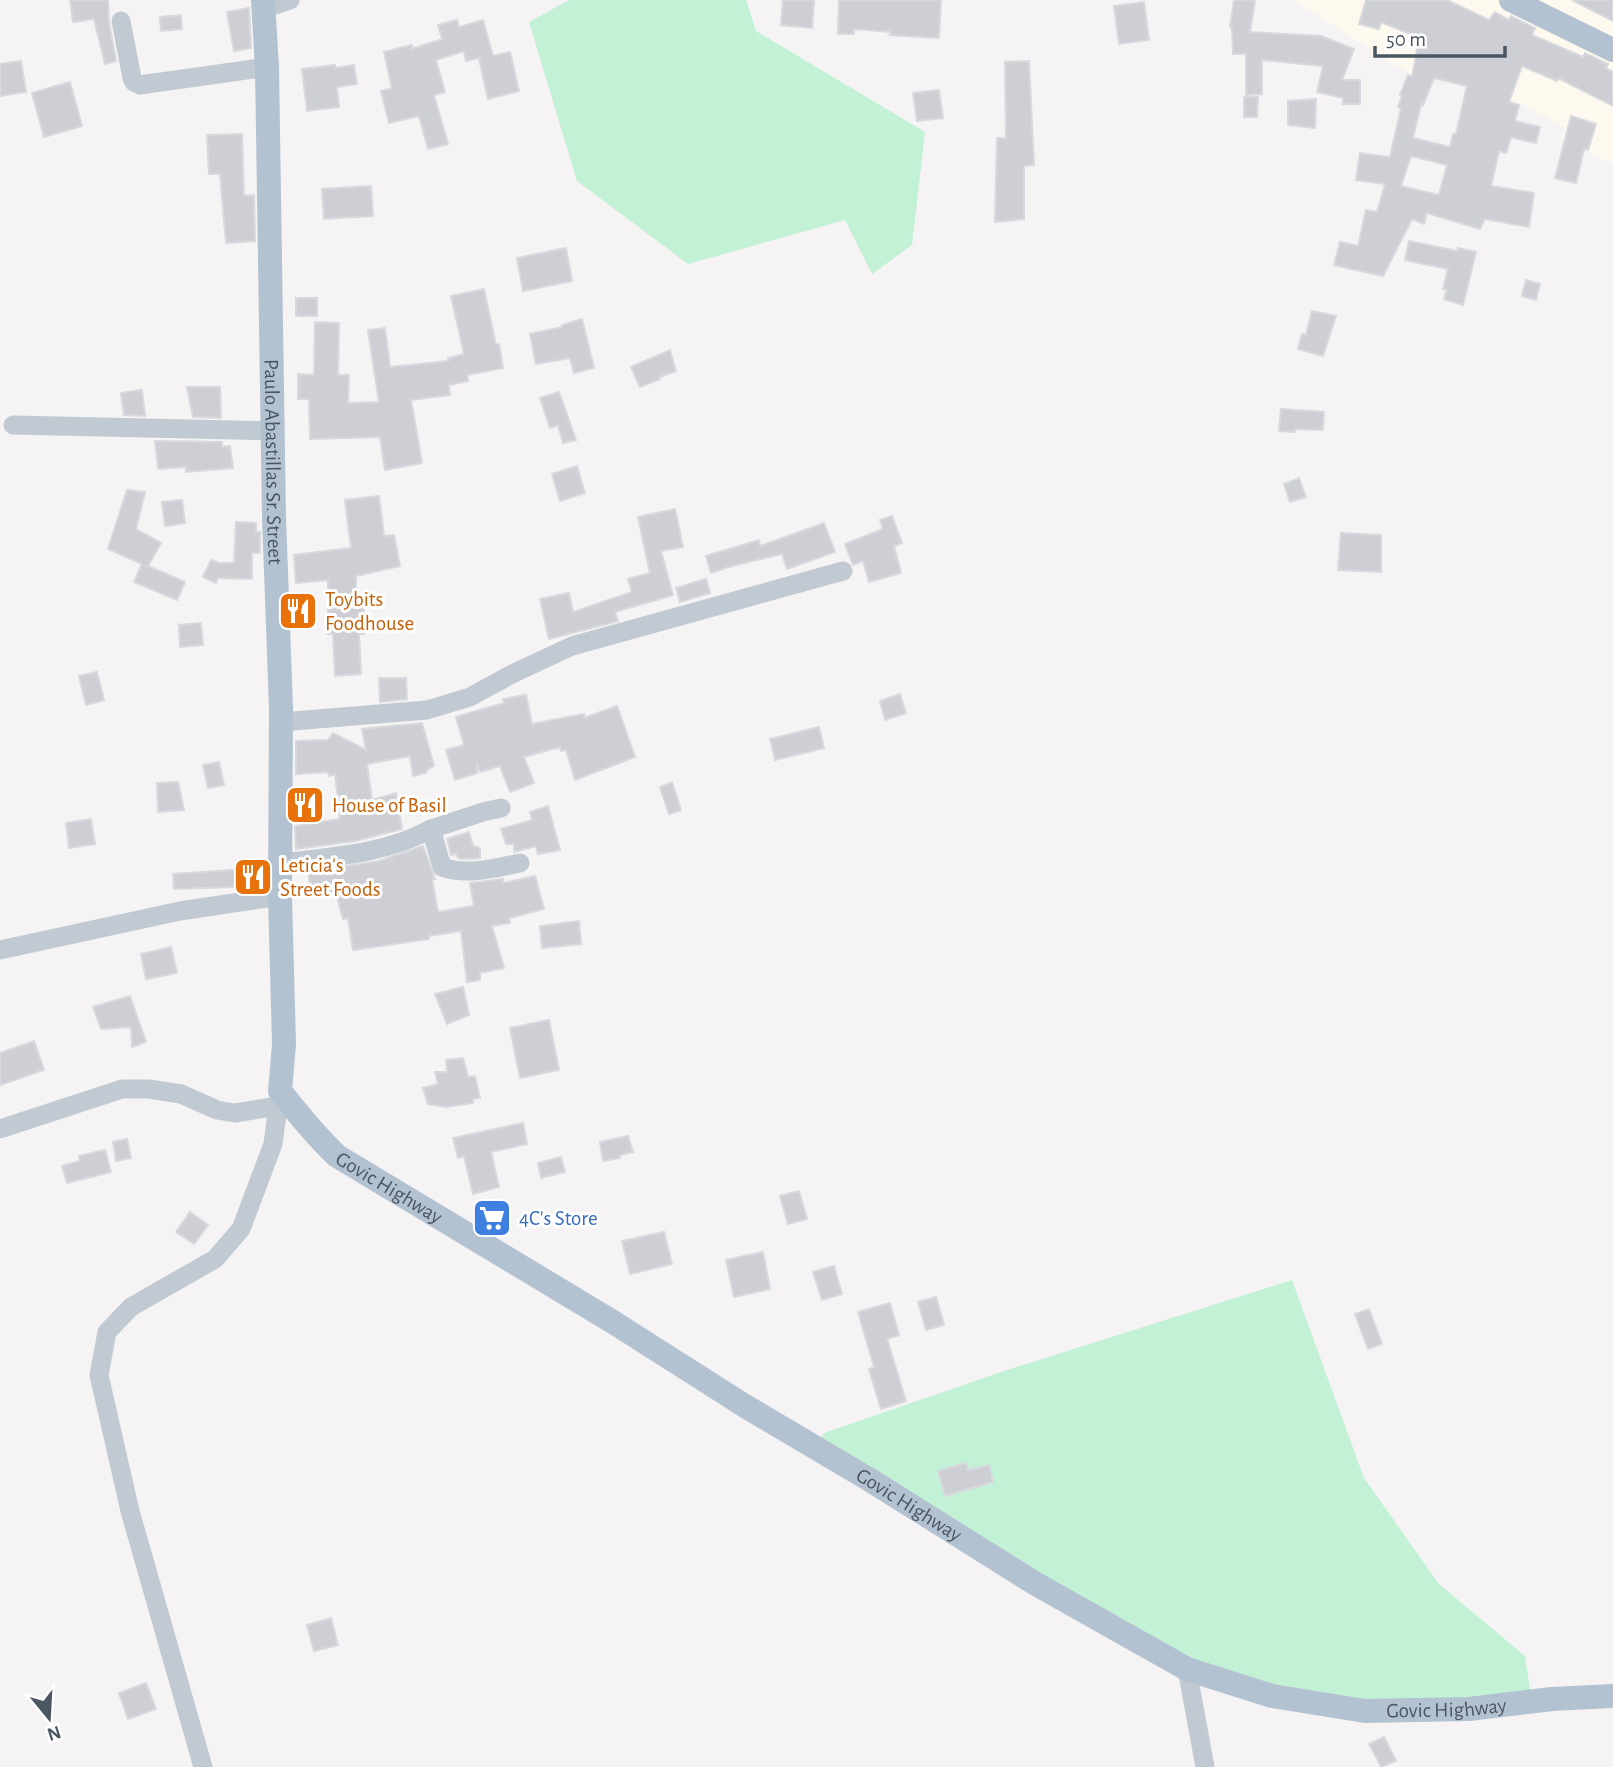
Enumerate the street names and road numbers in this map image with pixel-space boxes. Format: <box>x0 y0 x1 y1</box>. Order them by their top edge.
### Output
street label: Paulo Abastillas Sr. Street <box>261 359 286 565</box>
street label: Govic Highway <box>332 1147 446 1227</box>
street label: Govic Highway <box>853 1464 966 1545</box>
street label: Govic Highway <box>1386 1694 1508 1721</box>

